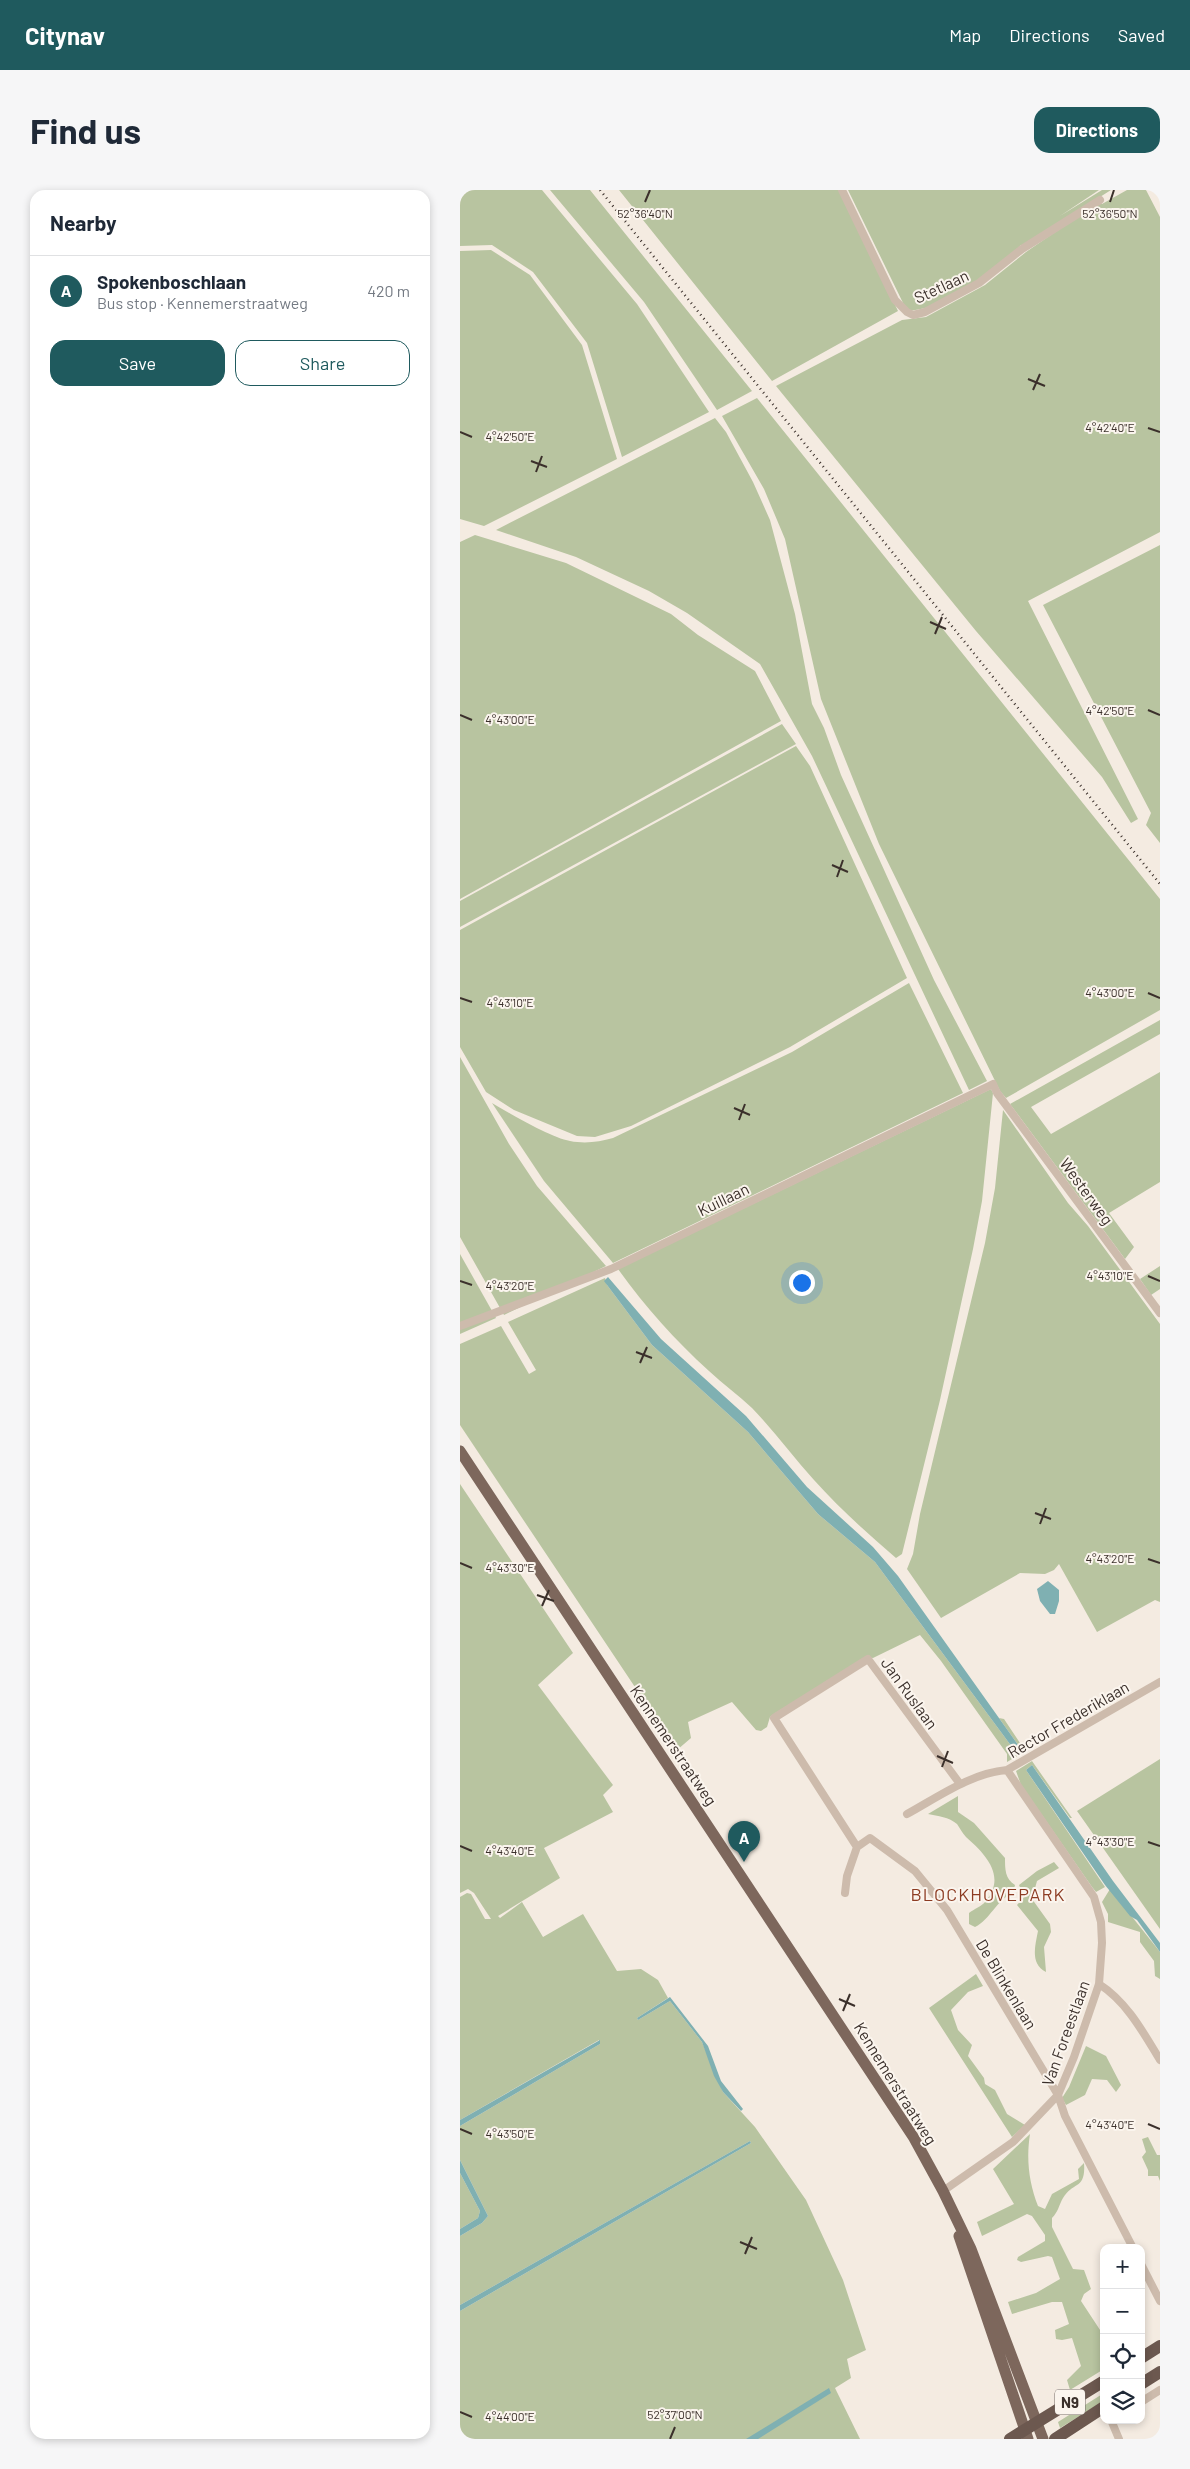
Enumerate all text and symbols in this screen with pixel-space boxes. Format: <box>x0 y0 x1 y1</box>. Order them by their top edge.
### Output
text: Citynav <box>25 21 105 50</box>
text: Map <box>949 24 981 46</box>
text: Directions <box>1009 24 1090 46</box>
text: Saved <box>1118 24 1165 46</box>
button: Directions <box>1034 107 1160 153</box>
text: Find us <box>30 109 141 151</box>
text: 52°36'40"N <box>617 206 673 220</box>
text: 52°36'50"N <box>1082 206 1138 220</box>
text: Nearby <box>50 210 116 235</box>
street label: Stetlaan <box>911 265 971 307</box>
text: Spokenboschlaan <box>97 270 246 293</box>
text: A <box>61 281 71 300</box>
text: 420 m <box>367 281 410 300</box>
text: Bus stop · Kennemerstraatweg <box>97 293 308 312</box>
button: Save <box>50 340 225 386</box>
button: Share <box>235 340 410 386</box>
text: 4°42'40"E <box>1085 420 1135 434</box>
text: 4°42'50"E <box>485 429 535 443</box>
text: 4°42'50"E <box>1085 703 1135 717</box>
text: 4°43'00"E <box>485 712 535 726</box>
text: 4°43'00"E <box>1085 985 1135 999</box>
text: 4°43'10"E <box>487 995 533 1009</box>
street label: Westerweg <box>1056 1154 1118 1228</box>
street label: Kuillaan <box>694 1178 752 1220</box>
text: 4°43'10"E <box>1087 1268 1133 1282</box>
your location <box>789 1270 815 1296</box>
text: 4°43'20"E <box>485 1278 535 1292</box>
text: 4°43'20"E <box>1085 1551 1135 1565</box>
text: 4°43'30"E <box>486 1560 534 1574</box>
street label: Jan Ruslaan <box>878 1653 942 1733</box>
street label: Rector Frederiklaan <box>1004 1677 1132 1761</box>
street label: Kennemerstraatweg <box>627 1681 721 1809</box>
pin: A <box>728 1821 760 1862</box>
text: 4°43'30"E <box>1086 1834 1134 1848</box>
text: 4°43'40"E <box>485 1843 535 1857</box>
district label: BLOCKHOVEPARK <box>911 1883 1065 1905</box>
street label: De Blinkenlaan <box>973 1936 1041 2032</box>
street label: Van Foreestlaan <box>1037 1978 1093 2088</box>
street label: Kennemerstraatweg <box>851 2018 941 2148</box>
text: 4°43'40"E <box>1085 2117 1135 2131</box>
text: 4°43'50"E <box>486 2126 534 2140</box>
map controls <box>1100 2244 1145 2424</box>
button: + <box>1100 2244 1145 2289</box>
button: − <box>1100 2289 1145 2334</box>
button: locate <box>1100 2334 1145 2379</box>
button: layers <box>1100 2379 1145 2424</box>
road number: N9 <box>1055 2390 1085 2414</box>
text: 52°37'00"N <box>647 2407 703 2421</box>
text: 4°44'00"E <box>485 2409 535 2423</box>

